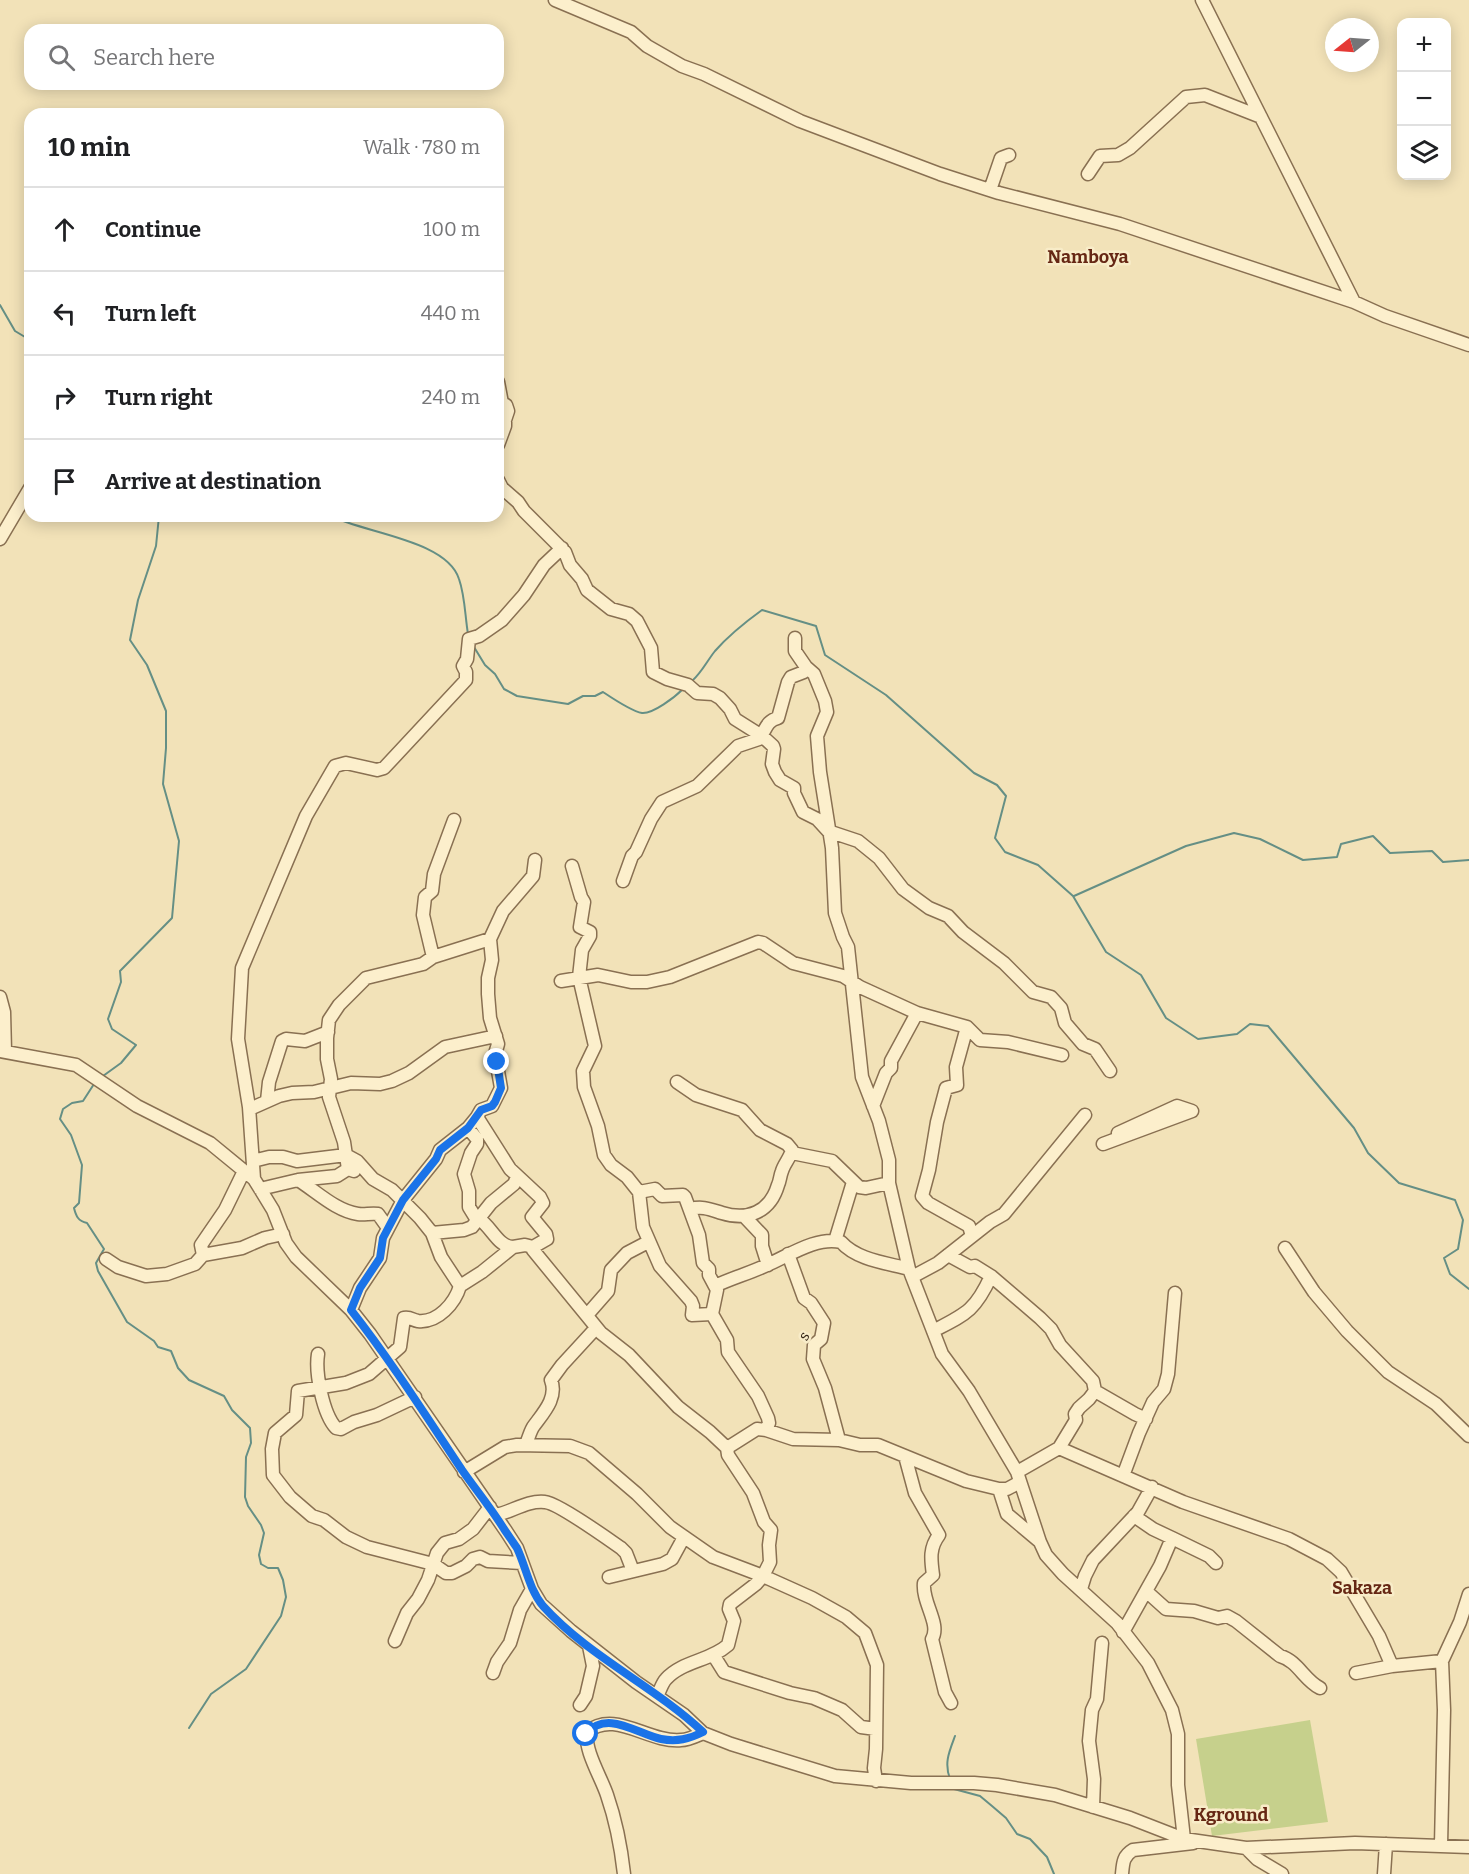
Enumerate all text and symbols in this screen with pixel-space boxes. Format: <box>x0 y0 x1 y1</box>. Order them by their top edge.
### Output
north arrow <box>1325 18 1379 72</box>
map controls <box>1397 18 1451 180</box>
button: + <box>1397 18 1451 72</box>
search box <box>24 24 504 90</box>
icon: search <box>45 41 78 74</box>
text: Search here <box>93 44 215 71</box>
button: − <box>1397 72 1451 126</box>
button: layers <box>1397 126 1451 180</box>
text: 10 min <box>48 132 130 163</box>
text: Walk · 780 m <box>363 135 480 159</box>
icon: ahead <box>48 213 81 246</box>
text: Continue <box>105 216 201 243</box>
text: 100 m <box>423 217 480 241</box>
district label: Namboya <box>1047 246 1129 268</box>
icon: left <box>48 297 81 330</box>
text: Turn left <box>105 300 197 327</box>
text: 440 m <box>421 301 480 325</box>
icon: right <box>48 381 81 414</box>
text: Turn right <box>105 384 213 411</box>
text: 240 m <box>422 385 480 409</box>
icon: arrive <box>48 465 81 498</box>
text: Arrive at destination <box>105 468 321 495</box>
route end <box>483 1048 509 1074</box>
street label: s <box>794 1328 814 1344</box>
district label: Sakaza <box>1332 1577 1392 1599</box>
route start <box>572 1720 598 1746</box>
district label: Kground <box>1193 1804 1269 1826</box>

